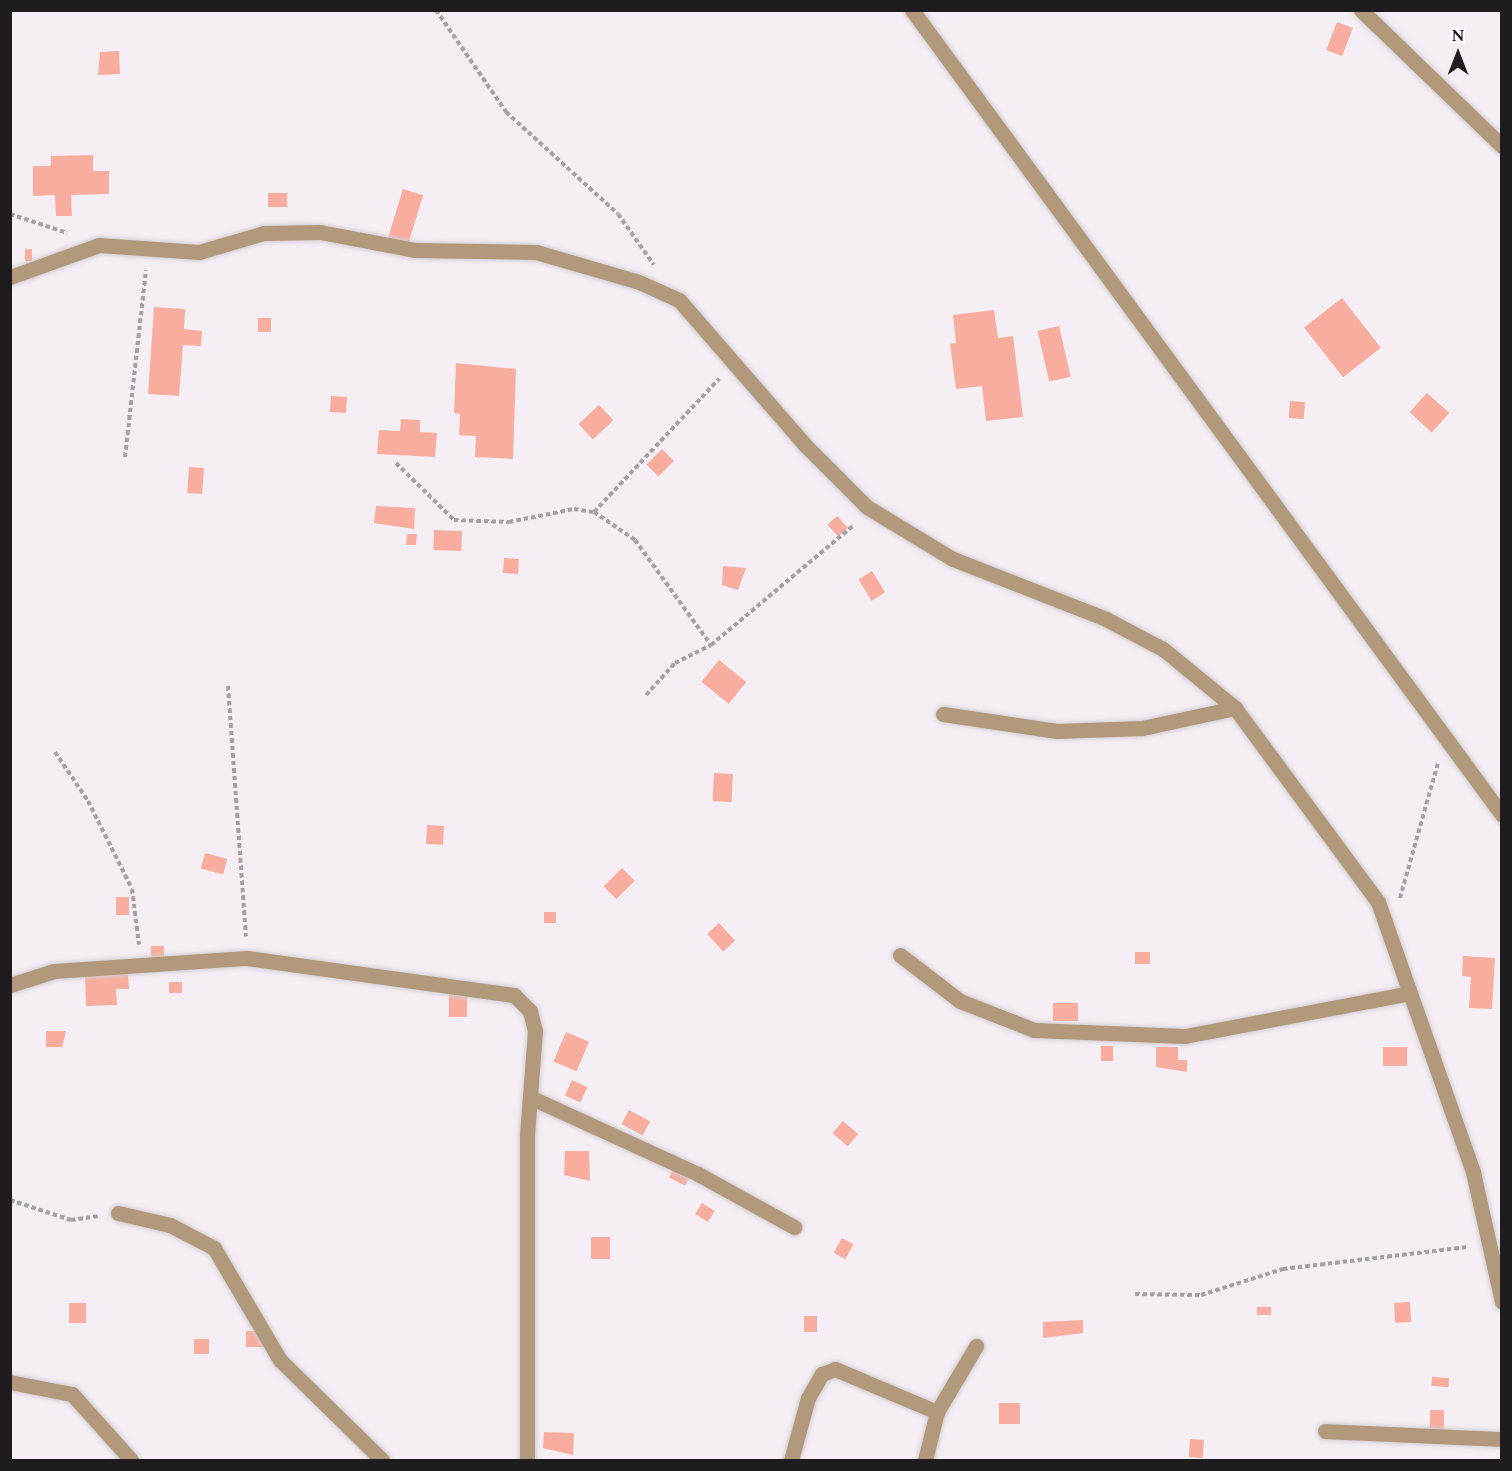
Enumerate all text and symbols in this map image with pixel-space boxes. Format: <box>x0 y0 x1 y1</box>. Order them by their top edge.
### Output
north arrow <box>1428 24 1488 84</box>
text: N <box>1451 24 1465 48</box>

